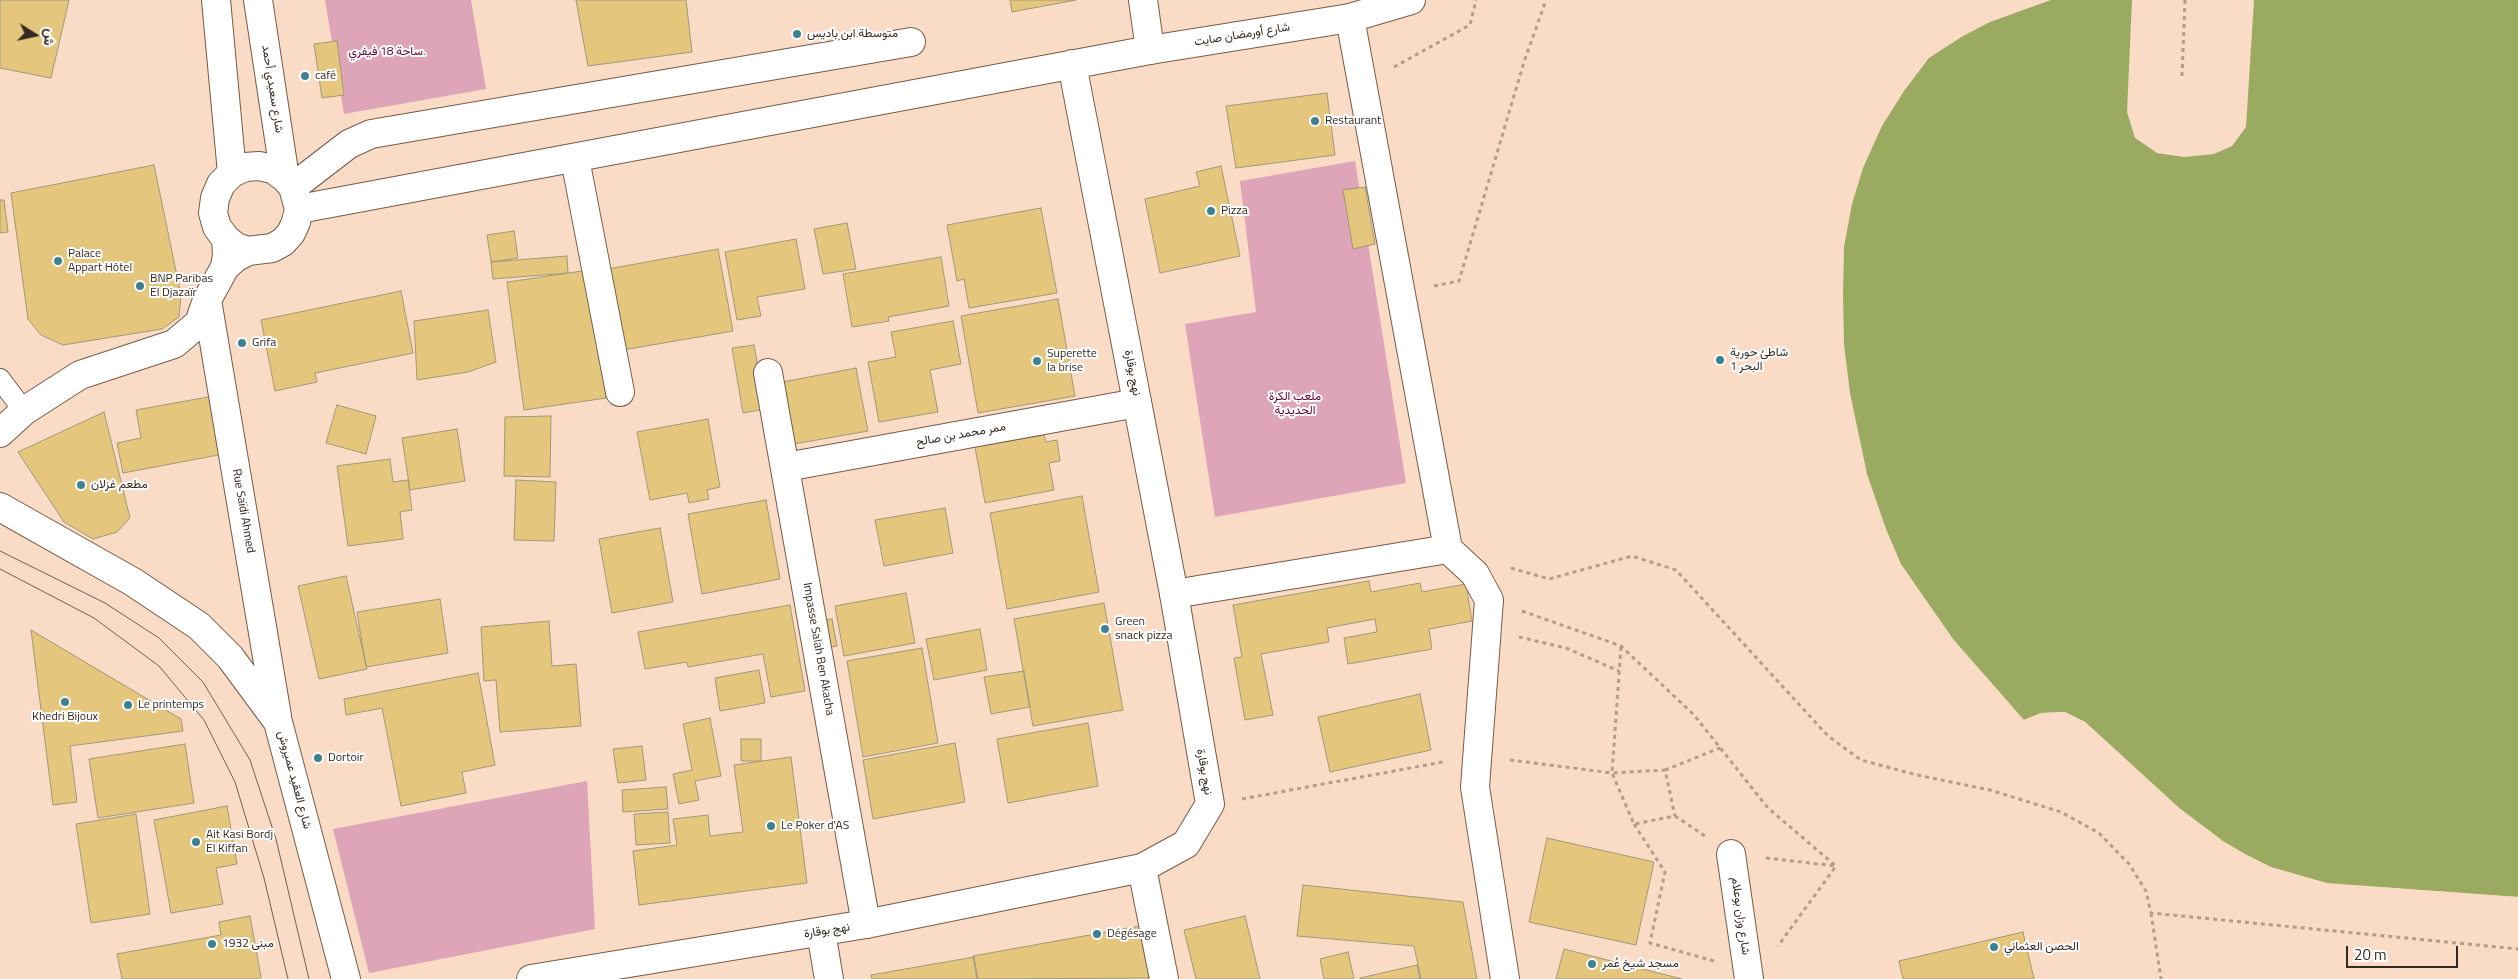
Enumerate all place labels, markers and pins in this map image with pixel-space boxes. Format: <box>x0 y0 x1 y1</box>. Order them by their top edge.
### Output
place label: متوسطة ابن باديس <box>807 27 898 41</box>
marker: متوسطة ابن باديس <box>791 28 803 40</box>
place label: café <box>315 69 336 83</box>
marker: café <box>299 70 311 82</box>
place label: Restaurant <box>1325 114 1381 128</box>
marker: Restaurant <box>1309 115 1321 127</box>
place label: Pizza <box>1221 204 1248 218</box>
marker: Pizza <box>1205 205 1217 217</box>
place label: Palace Appart Hôtel <box>68 247 132 275</box>
marker: Palace Appart Hôtel <box>52 255 64 267</box>
place label: BNP Paribas El Djazaïr <box>150 272 213 300</box>
marker: BNP Paribas El Djazaïr <box>134 280 146 292</box>
place label: Grifa <box>252 336 276 350</box>
marker: Grifa <box>236 337 248 349</box>
place label: شاطئ حورية البحر 1 <box>1730 346 1788 374</box>
place label: Superette la brise <box>1047 347 1097 375</box>
marker: شاطئ حورية البحر 1 <box>1714 354 1726 366</box>
marker: Superette la brise <box>1031 355 1043 367</box>
place label: مطعم غزلان <box>91 478 148 492</box>
marker: مطعم غزلان <box>75 479 87 491</box>
place label: Green snack pizza <box>1115 615 1173 643</box>
marker: Green snack pizza <box>1099 623 1111 635</box>
marker: Khedri Bijoux <box>59 696 71 708</box>
place label: Le printemps <box>138 698 204 712</box>
marker: Le printemps <box>122 699 134 711</box>
place label: Khedri Bijoux <box>32 710 98 724</box>
place label: Dortoir <box>328 751 364 765</box>
marker: Dortoir <box>312 752 324 764</box>
place label: Le Poker d'AS <box>781 819 849 833</box>
marker: Le Poker d'AS <box>765 820 777 832</box>
place label: Ait Kasi Bordj El Kiffan <box>206 828 273 856</box>
marker: Ait Kasi Bordj El Kiffan <box>190 836 202 848</box>
place label: Dégésage <box>1107 927 1157 941</box>
marker: Dégésage <box>1091 928 1103 940</box>
place label: مبنى 1932 <box>222 937 274 951</box>
marker: مبنى 1932 <box>206 938 218 950</box>
place label: الحصن العثماني <box>2004 940 2079 954</box>
marker: الحصن العثماني <box>1988 941 2000 953</box>
place label: مسجد شيخ عُمر <box>1602 957 1679 971</box>
marker: مسجد شيخ عُمر <box>1586 958 1598 970</box>

